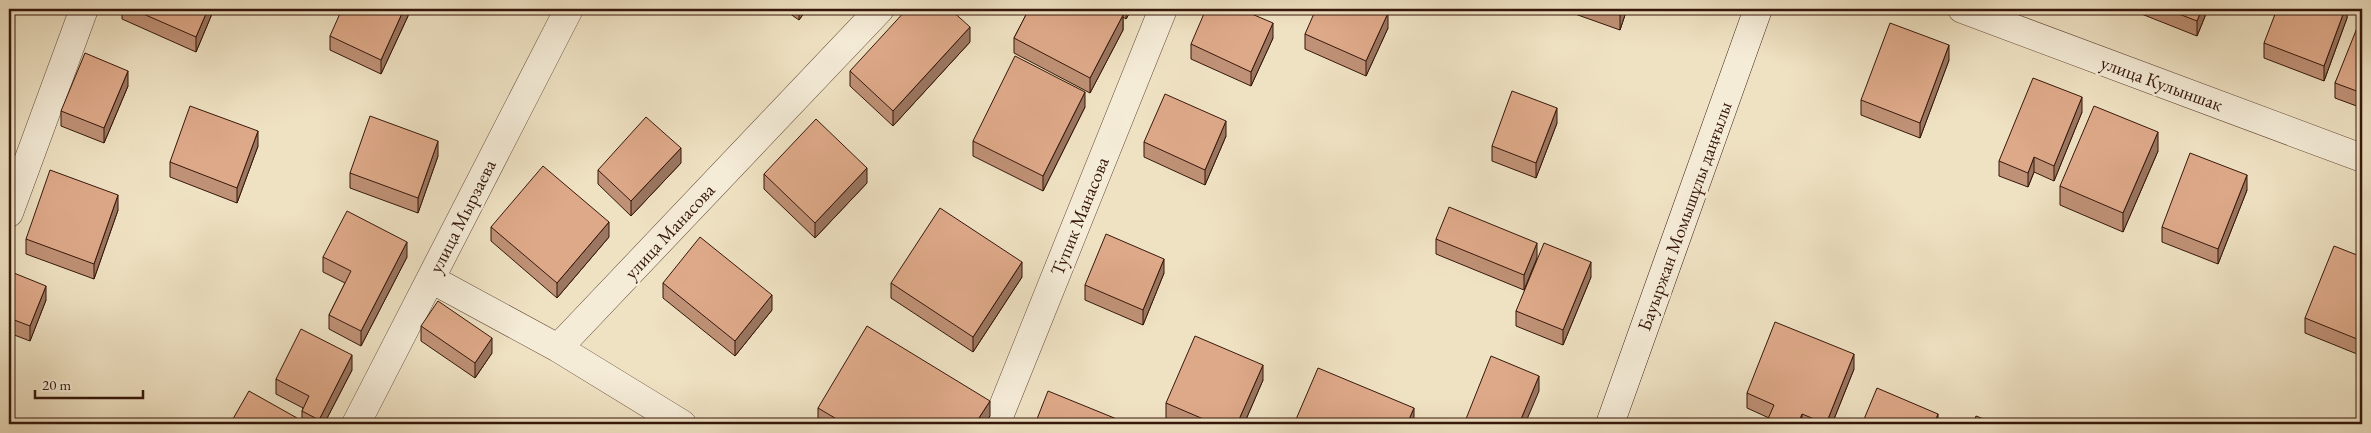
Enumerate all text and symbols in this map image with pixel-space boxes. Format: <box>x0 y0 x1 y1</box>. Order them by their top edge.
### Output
street label: улица Кулыншак <box>2097 50 2226 117</box>
street label: Бауыржан Момышұлы даңғылы <box>1631 98 1738 334</box>
street label: Тупик Манасова <box>1044 153 1115 279</box>
street label: улица Мырзаева <box>423 155 502 277</box>
street label: улица Манасова <box>618 178 721 285</box>
scale bar <box>35 368 142 400</box>
text: 20 m <box>42 375 71 394</box>

